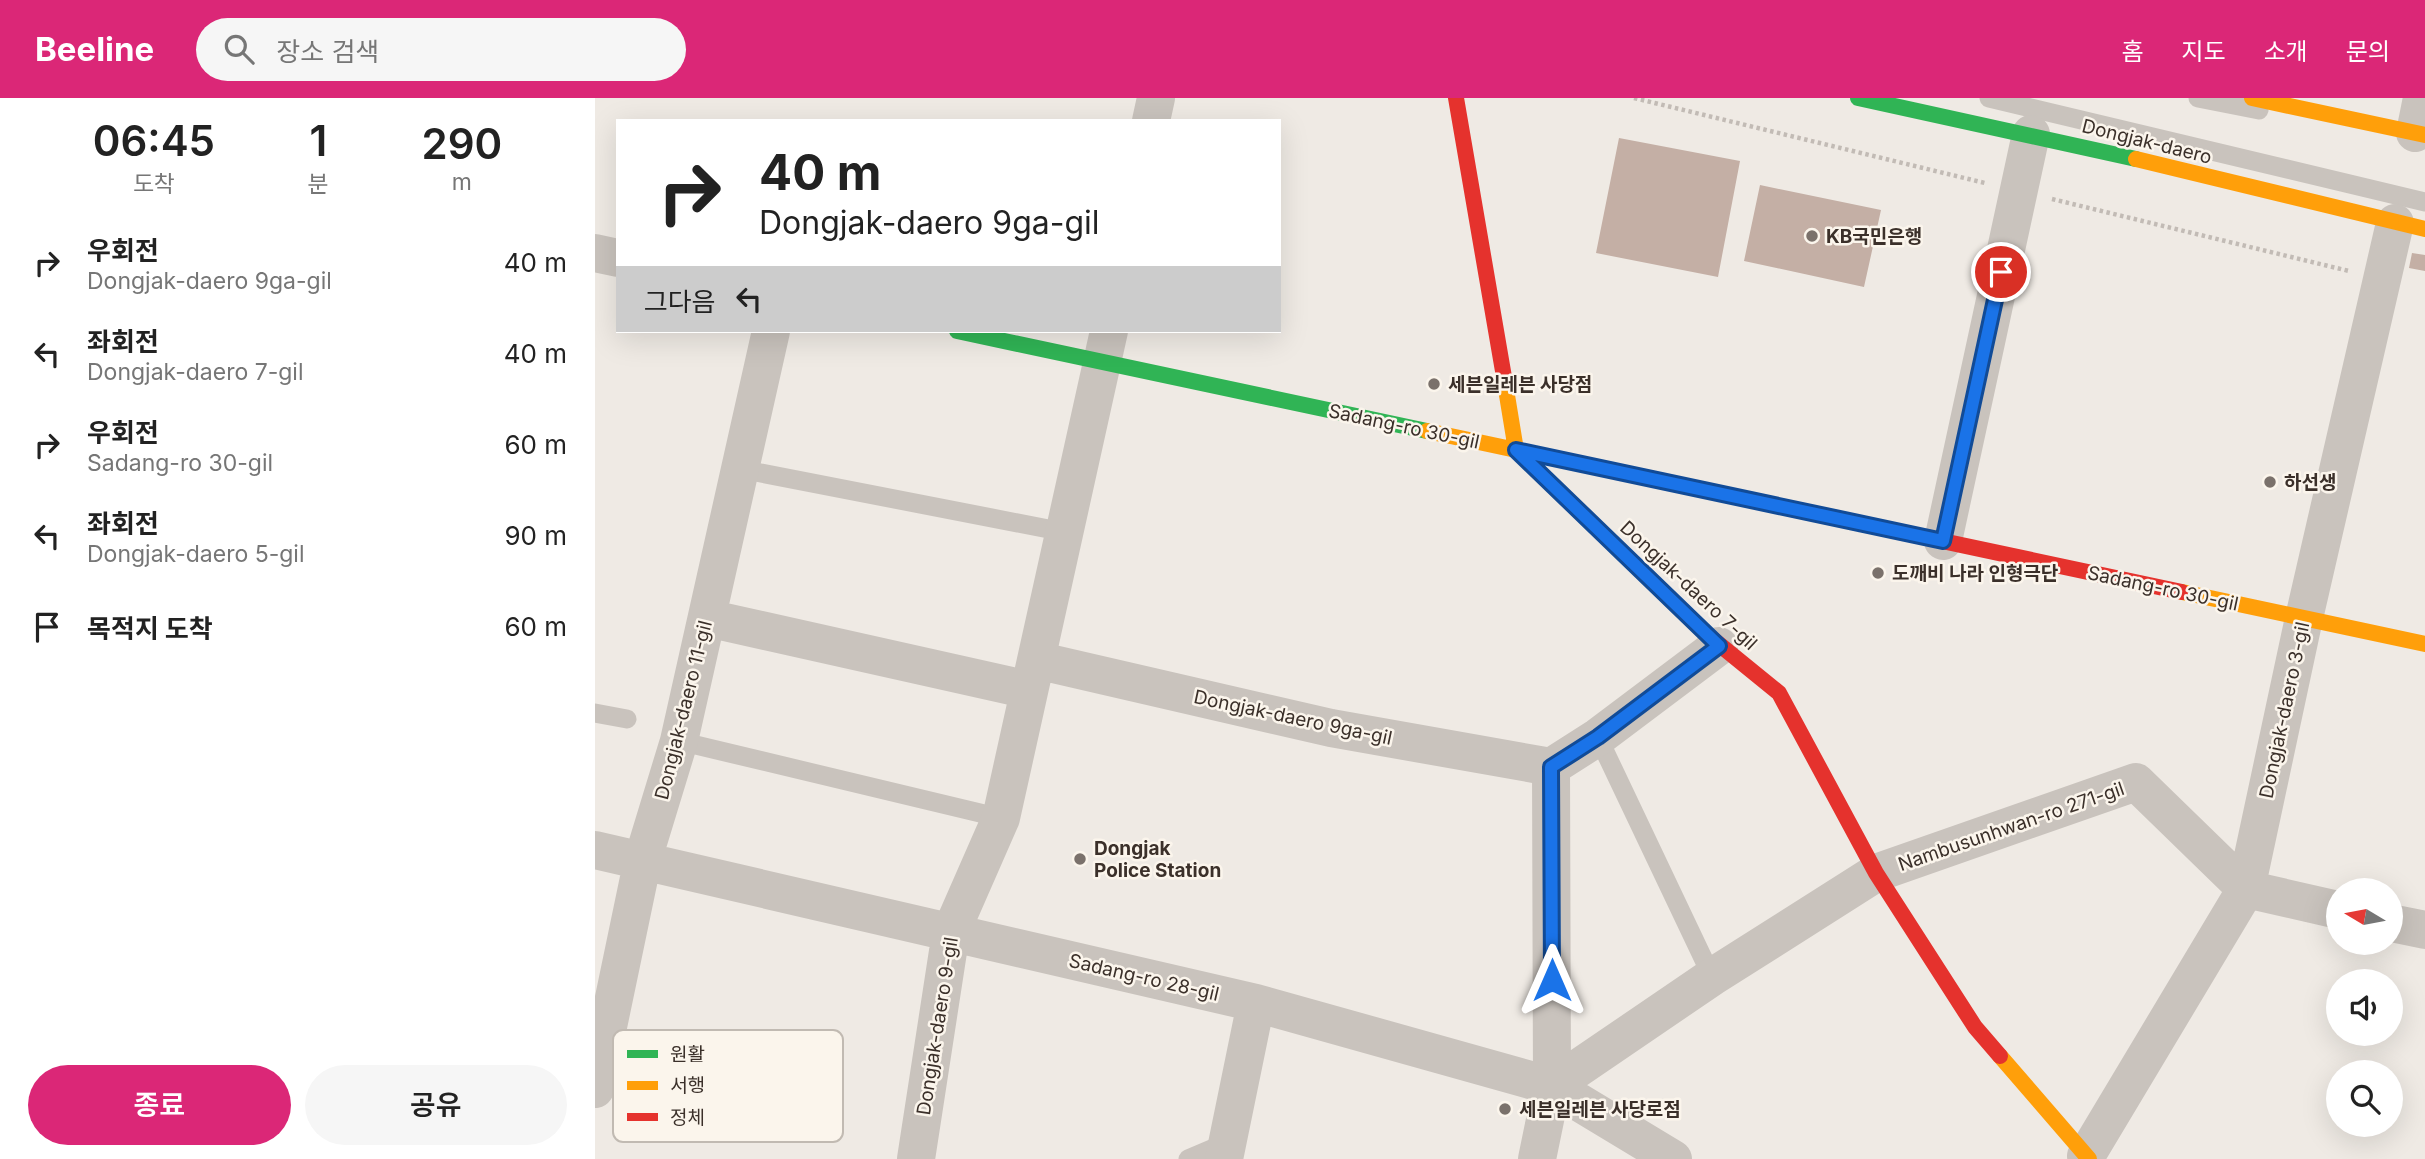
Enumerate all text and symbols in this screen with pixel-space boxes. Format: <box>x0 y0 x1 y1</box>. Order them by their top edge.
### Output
search box <box>196 18 686 81</box>
text: Beeline <box>35 29 154 69</box>
icon: search <box>220 30 258 68</box>
text: 장소 검색 <box>276 36 379 67</box>
text: 홈 <box>2121 37 2143 66</box>
text: 지도 <box>2181 37 2226 66</box>
text: 소개 <box>2264 37 2308 66</box>
text: 문의 <box>2346 37 2390 66</box>
street label: Dongjak-daero <box>2079 114 2214 169</box>
text: 06:45 <box>93 115 215 166</box>
text: 1 <box>309 115 327 166</box>
text: 290 <box>422 118 502 169</box>
text: 40 m <box>759 143 882 202</box>
icon: right <box>644 147 735 238</box>
text: m <box>452 168 472 196</box>
text: 도착 <box>133 170 175 198</box>
text: 분 <box>308 170 329 198</box>
text: Dongjak-daero 9ga-gil <box>759 203 1100 242</box>
place label: KB국민은행 <box>1826 225 1922 248</box>
marker: KB국민은행 <box>1804 228 1820 244</box>
text: 우회전 <box>87 235 159 266</box>
pin <box>1971 242 2031 302</box>
icon: right <box>28 244 66 282</box>
text: 40 m <box>504 247 567 278</box>
icon: arrive <box>1982 253 2020 291</box>
text: Dongjak-daero 9ga-gil <box>87 267 332 295</box>
icon: left <box>730 280 768 318</box>
text: 그다음 <box>644 286 716 317</box>
text: 좌회전 <box>87 326 159 357</box>
icon: left <box>28 335 66 373</box>
text: 40 m <box>504 338 567 369</box>
text: Dongjak-daero 7-gil <box>87 358 304 386</box>
place label: 세븐일레븐 사당점 <box>1448 373 1592 396</box>
marker: 세븐일레븐 사당점 <box>1426 376 1442 392</box>
street label: Sadang-ro 30-gil <box>1326 399 1481 454</box>
text: 우회전 <box>87 417 159 448</box>
icon: right <box>28 426 66 464</box>
text: 60 m <box>504 429 567 460</box>
text: Sadang-ro 30-gil <box>87 449 273 477</box>
place label: 하선생 <box>2284 471 2336 494</box>
marker: 하선생 <box>2262 474 2278 490</box>
text: 좌회전 <box>87 508 159 539</box>
street label: Dongjak-daero 7-gil <box>1615 516 1762 655</box>
icon: left <box>28 517 66 555</box>
text: 90 m <box>504 520 567 551</box>
text: Dongjak-daero 5-gil <box>87 540 304 568</box>
street label: Sadang-ro 30-gil <box>2085 561 2240 616</box>
place label: 도깨비 나라 인형극단 <box>1892 562 2059 585</box>
marker: 도깨비 나라 인형극단 <box>1870 565 1886 581</box>
icon: arrive <box>28 608 66 646</box>
text: 60 m <box>504 611 567 642</box>
text: 목적지 도착 <box>87 613 213 644</box>
street label: Dongjak-daero 11-gil <box>650 618 717 802</box>
street label: Dongjak-daero 3-gil <box>2255 620 2314 800</box>
street label: Dongjak-daero 9ga-gil <box>1192 685 1394 750</box>
street label: Nambusunhwan-ro 271-gil <box>1895 777 2127 876</box>
place label: Dongjak Police Station <box>1094 837 1221 882</box>
marker: Dongjak Police Station <box>1072 851 1088 867</box>
north arrow <box>2326 878 2403 956</box>
map controls <box>2326 878 2403 1137</box>
street label: Dongjak-daero 9-gil <box>912 935 963 1117</box>
position arrow <box>1515 943 1589 1017</box>
street label: Sadang-ro 28-gil <box>1067 949 1221 1006</box>
button: sound <box>2326 969 2403 1046</box>
legend <box>613 1030 843 1142</box>
text: 원활 <box>670 1043 705 1066</box>
button: search <box>2326 1060 2403 1137</box>
button: 종료 <box>28 1065 291 1145</box>
button: 공유 <box>305 1065 567 1145</box>
text: 서행 <box>670 1074 705 1097</box>
place label: 세븐일레븐 사당로점 <box>1519 1098 1681 1121</box>
marker: 세븐일레븐 사당로점 <box>1497 1101 1513 1117</box>
text: 정체 <box>670 1106 705 1129</box>

